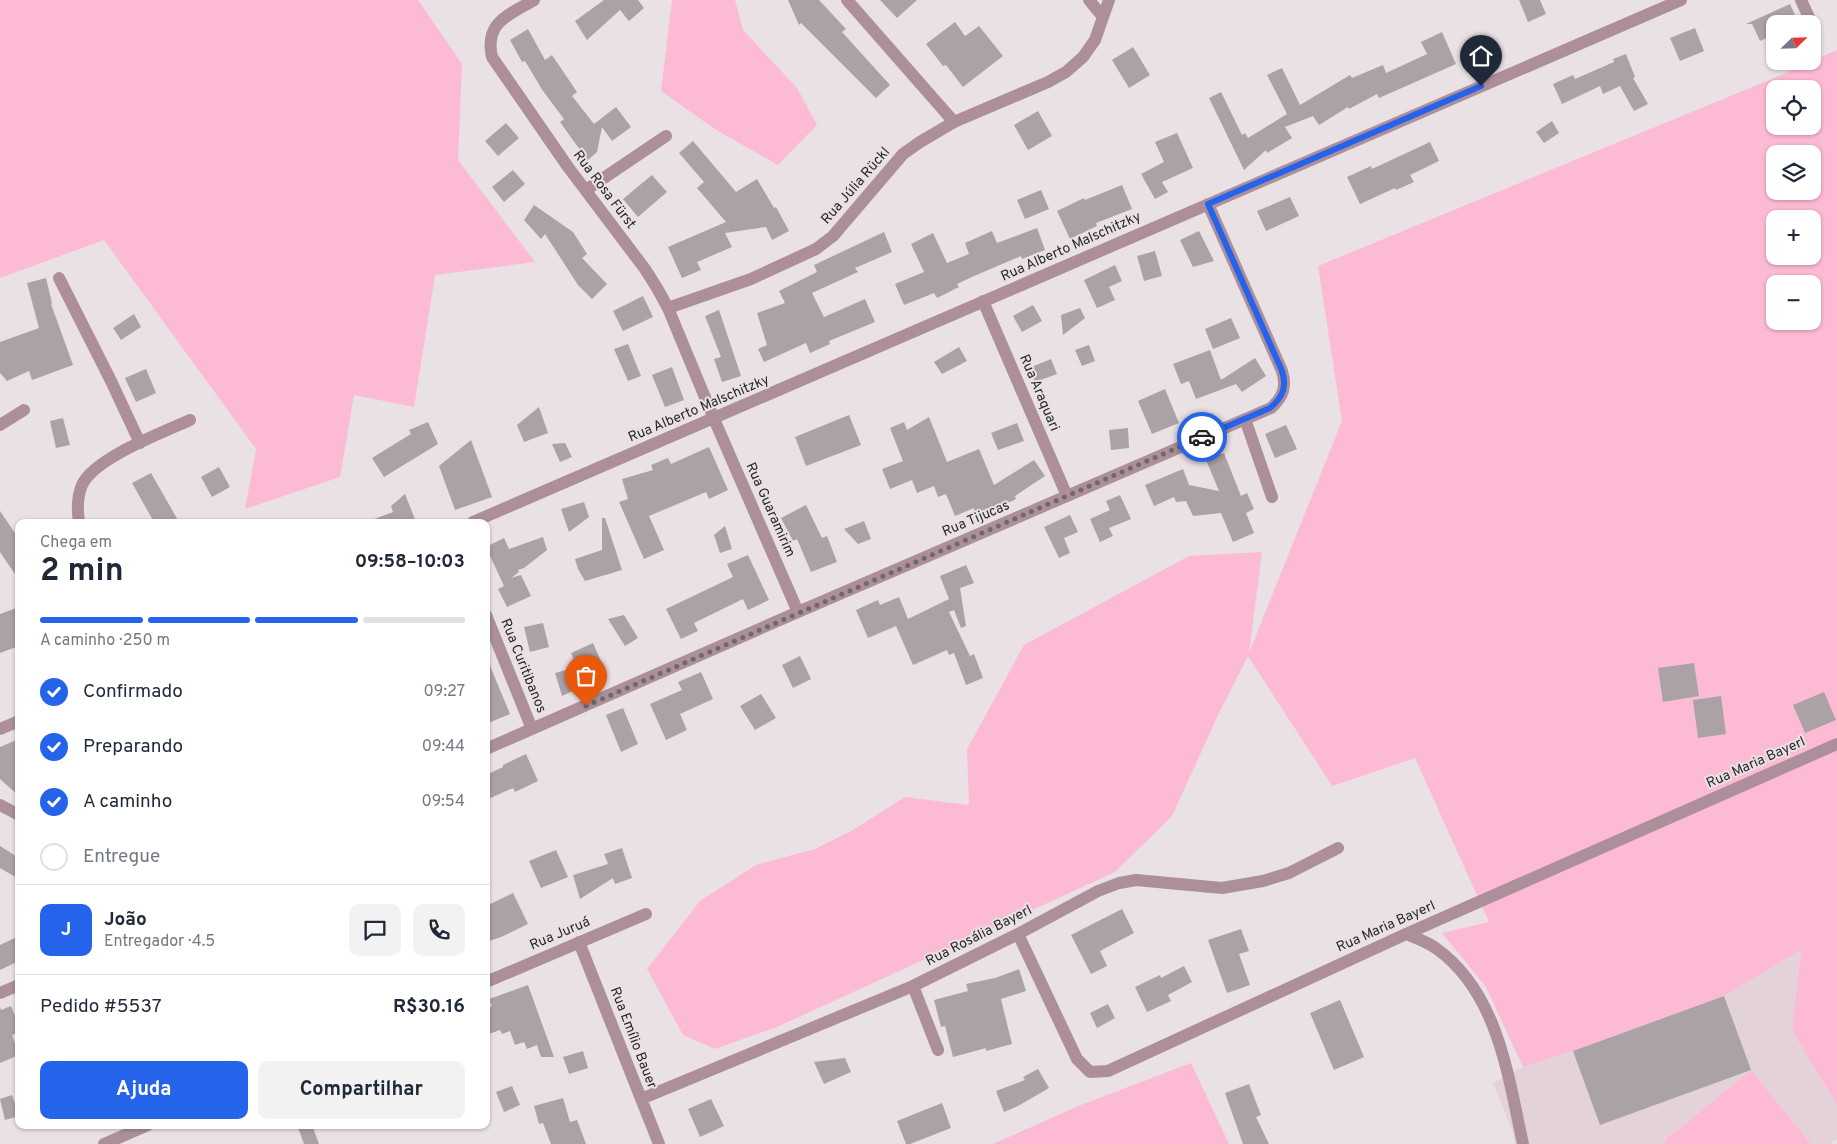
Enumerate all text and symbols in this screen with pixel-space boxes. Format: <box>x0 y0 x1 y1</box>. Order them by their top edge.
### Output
north arrow <box>1766 15 1821 70</box>
map controls <box>1766 15 1821 330</box>
pin <box>1460 35 1502 86</box>
icon: home <box>1467 42 1495 70</box>
button: locate <box>1766 80 1821 135</box>
street label: Rua Júlia Rückl <box>818 144 894 228</box>
button: layers <box>1766 145 1821 200</box>
street label: Rua Rosa Fürst <box>569 147 639 233</box>
street label: Rua Alberto Malschitzky <box>998 208 1144 286</box>
button: + <box>1766 210 1821 265</box>
button: − <box>1766 275 1821 330</box>
street label: Rua Araquari <box>1015 352 1063 434</box>
street label: Rua Alberto Malschitzky <box>626 372 772 446</box>
courier <box>1177 412 1227 462</box>
icon: car <box>1188 423 1216 451</box>
street label: Rua Guaramirim <box>742 460 798 560</box>
street label: Rua Tijucas <box>940 497 1012 541</box>
text: Chega em <box>40 533 112 553</box>
text: 09:58–10:03 <box>355 550 465 574</box>
text: 2 min <box>40 552 124 592</box>
street label: Rua Curitibanos <box>496 616 550 716</box>
text: A caminho · 250 m <box>40 631 170 651</box>
pin <box>565 655 607 706</box>
icon: bag <box>572 662 600 690</box>
icon: check <box>40 678 68 706</box>
text: Confirmado <box>83 680 183 704</box>
text: 09:27 <box>424 682 465 702</box>
icon: check <box>40 733 68 761</box>
street label: Rua Maria Bayerl <box>1704 734 1808 792</box>
text: Preparando <box>83 735 183 759</box>
text: 09:44 <box>422 737 465 757</box>
icon: check <box>40 788 68 816</box>
text: A caminho <box>83 790 172 814</box>
text: 09:54 <box>421 792 465 812</box>
text: Entregue <box>83 845 160 869</box>
street label: Rua Maria Bayerl <box>1334 898 1438 956</box>
street label: Rua Rosália Bayerl <box>923 902 1035 970</box>
button: chat <box>349 904 401 956</box>
button: phone <box>413 904 465 956</box>
text: João <box>104 908 147 932</box>
street label: Rua Juruá <box>527 914 593 954</box>
text: J <box>61 918 71 942</box>
text: Entregador · 4.5 <box>104 932 215 952</box>
street label: Rua Emílio Bauer <box>606 985 660 1092</box>
text: Pedido #5537 <box>40 995 162 1019</box>
text: R$30.16 <box>393 995 465 1019</box>
button: Ajuda <box>40 1061 248 1119</box>
button: Compartilhar <box>258 1061 465 1119</box>

